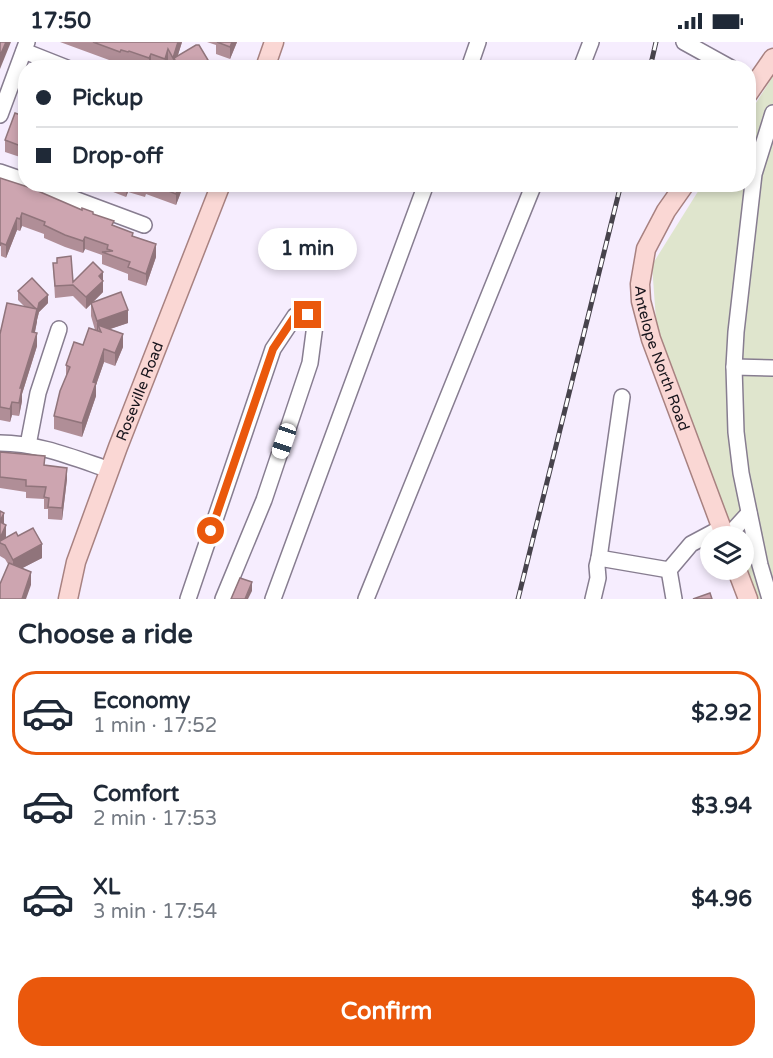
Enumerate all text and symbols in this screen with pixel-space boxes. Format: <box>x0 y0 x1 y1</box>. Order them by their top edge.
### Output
text: 17:50 <box>30 8 91 34</box>
text: Pickup <box>72 85 143 111</box>
text: Drop-off <box>72 143 163 169</box>
callout: 1 min <box>258 228 358 270</box>
text: 1 min <box>281 237 334 261</box>
street label: Antelope North Road <box>631 285 693 433</box>
route end <box>294 301 321 328</box>
street label: Roseville Road <box>112 339 167 443</box>
car <box>270 421 298 461</box>
route start <box>197 517 224 544</box>
map controls <box>700 526 754 580</box>
button: layers <box>700 526 754 580</box>
text: Choose a ride <box>18 618 193 651</box>
icon: car <box>21 686 75 740</box>
text: Economy <box>93 688 190 714</box>
text: $2.92 <box>691 700 752 726</box>
text: 1 min · 17:52 <box>93 714 217 738</box>
icon: car <box>21 779 75 833</box>
text: Comfort <box>93 781 179 807</box>
text: $3.94 <box>691 793 752 819</box>
text: 2 min · 17:53 <box>93 807 217 831</box>
icon: car <box>21 872 75 926</box>
text: XL <box>93 874 120 900</box>
text: $4.96 <box>691 886 752 912</box>
text: 3 min · 17:54 <box>93 900 217 924</box>
button: Confirm <box>18 977 755 1046</box>

